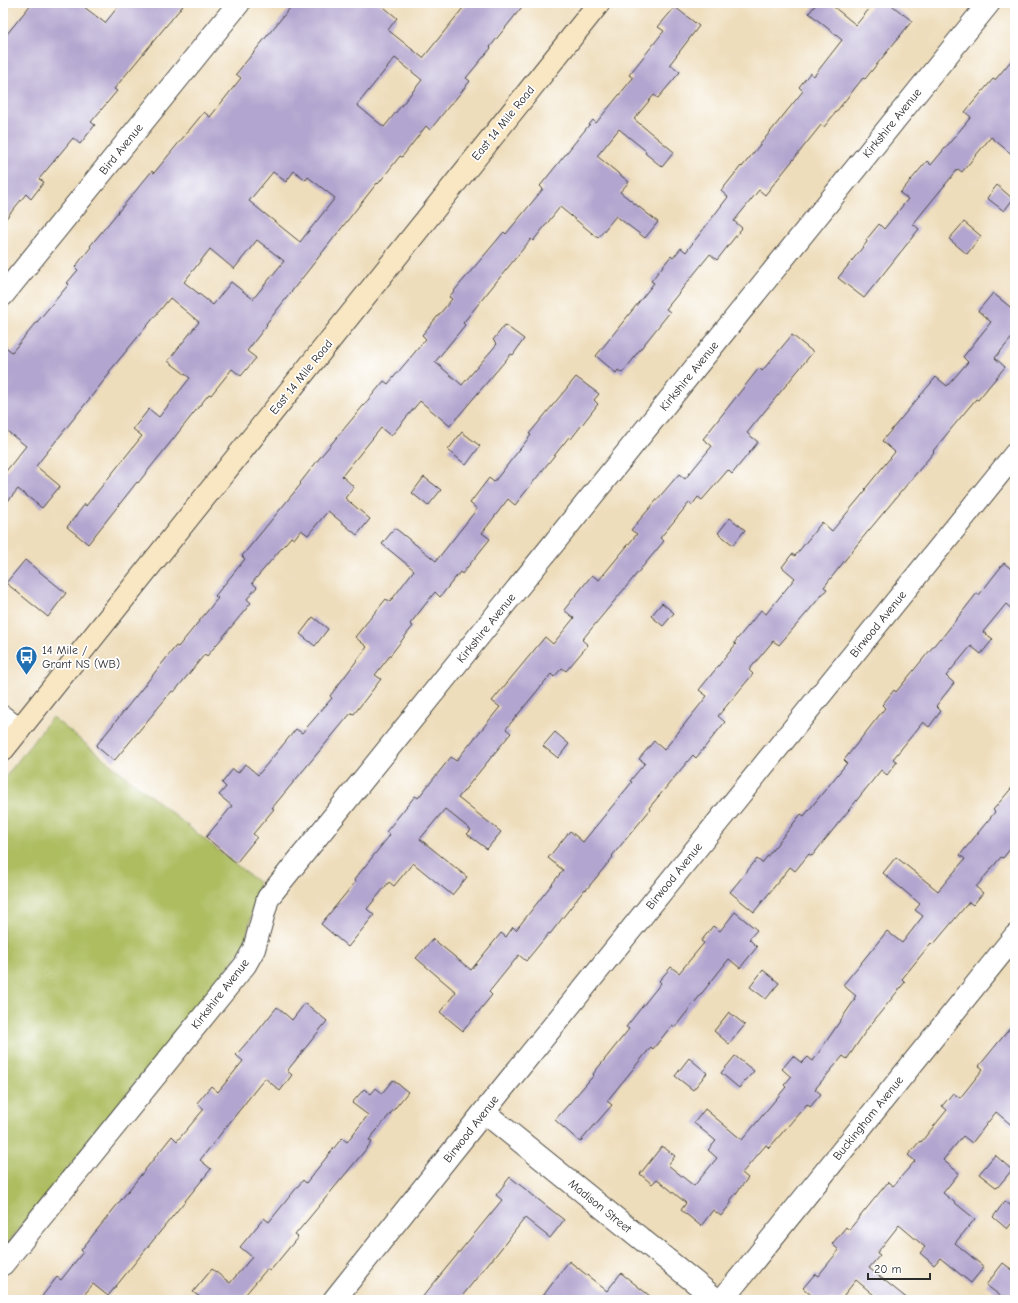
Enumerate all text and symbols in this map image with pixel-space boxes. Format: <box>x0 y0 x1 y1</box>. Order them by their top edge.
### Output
street label: East 14 Mile Road <box>469 83 537 163</box>
street label: Kirkshire Avenue <box>860 85 924 161</box>
street label: Bird Avenue <box>96 121 146 177</box>
street label: East 14 Mile Road <box>267 337 335 417</box>
street label: Kirkshire Avenue <box>657 338 721 414</box>
street label: Birwood Avenue <box>847 588 909 660</box>
street label: Kirkshire Avenue <box>454 590 518 666</box>
place label: 14 Mile / Grant NS (WB) <box>42 643 120 671</box>
bus stop icon: 14 Mile / Grant NS (WB) <box>13 644 39 677</box>
street label: Birwood Avenue <box>643 840 705 912</box>
street label: Kirkshire Avenue <box>188 956 252 1032</box>
street label: Buckingham Avenue <box>830 1073 906 1163</box>
street label: Birwood Avenue <box>440 1093 502 1165</box>
street label: Madison Street <box>566 1176 635 1236</box>
scale bar <box>868 1255 930 1281</box>
text: 20 m <box>874 1262 902 1276</box>

